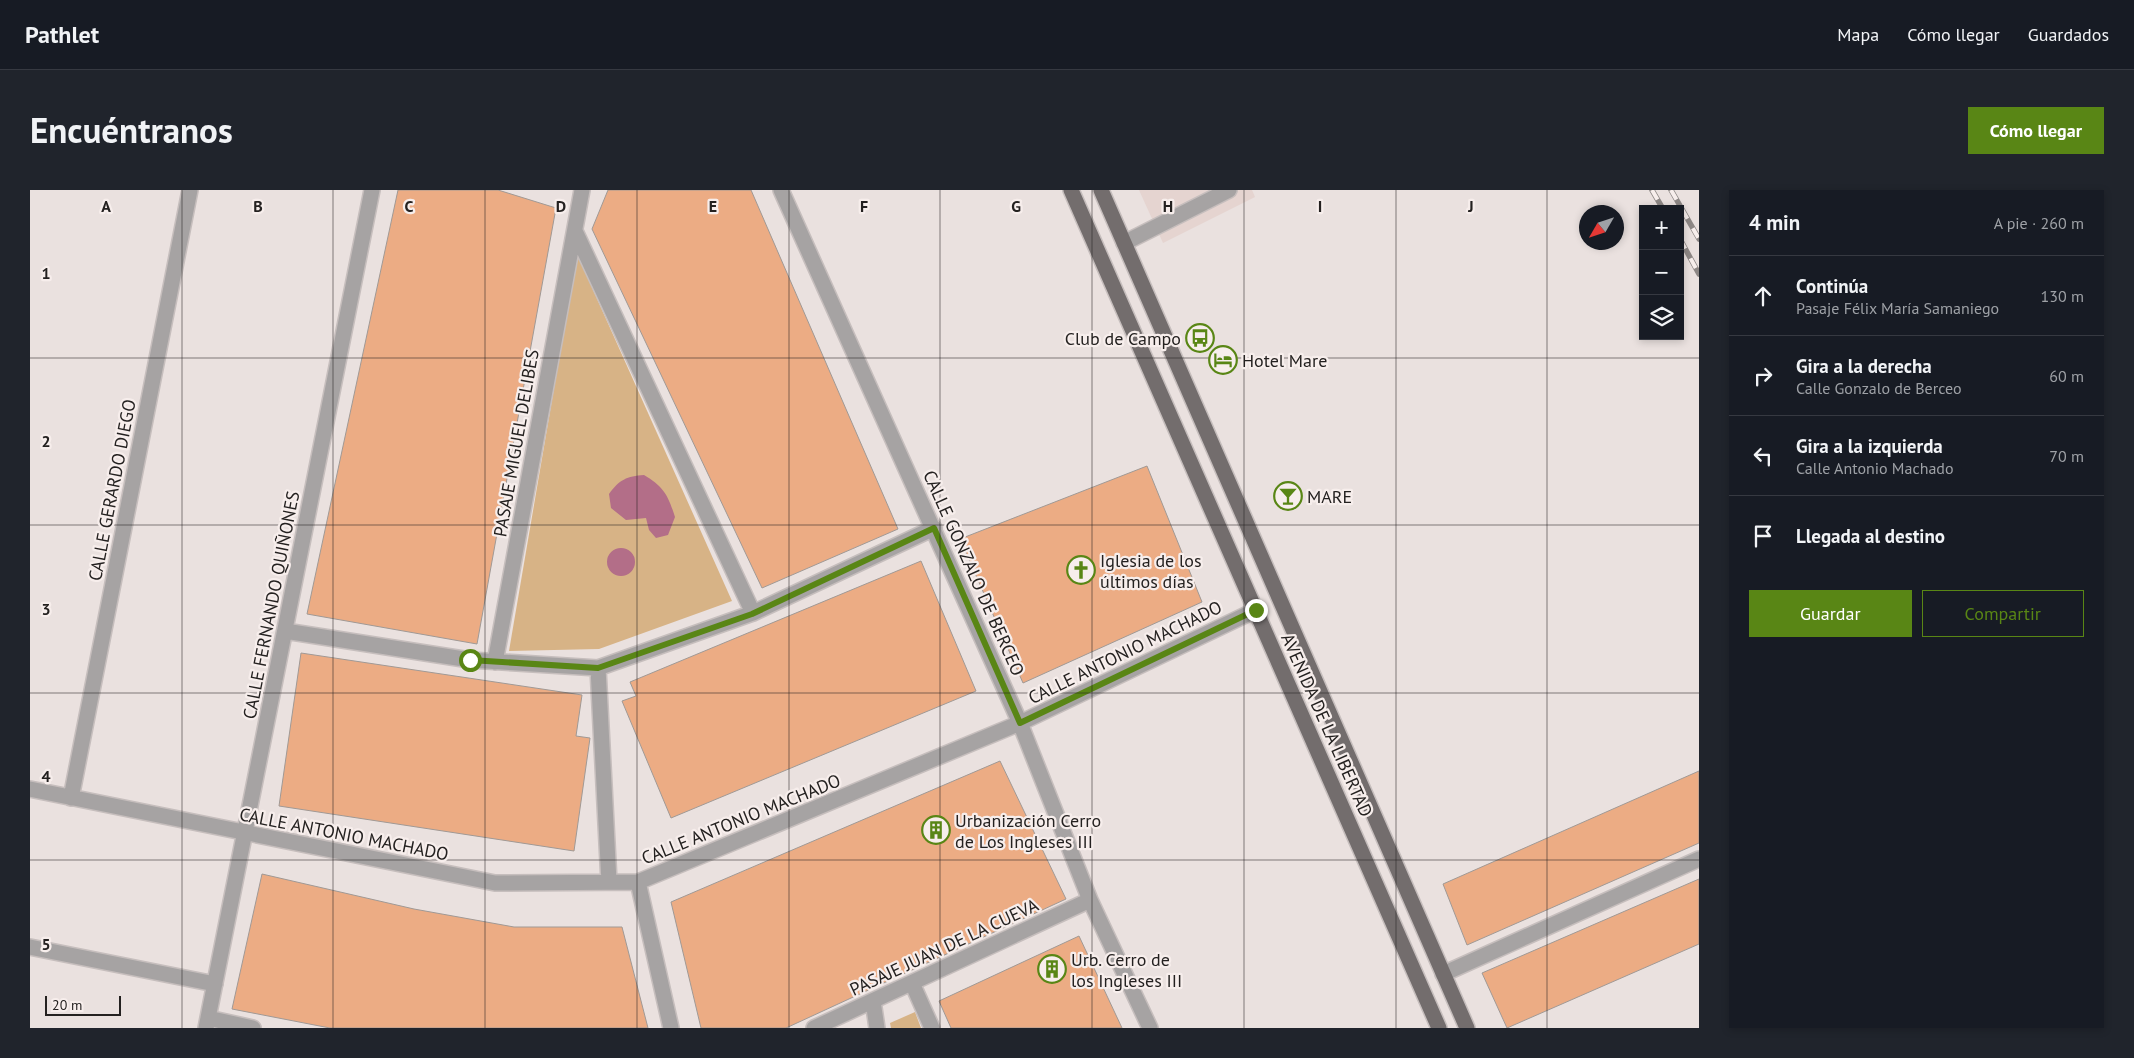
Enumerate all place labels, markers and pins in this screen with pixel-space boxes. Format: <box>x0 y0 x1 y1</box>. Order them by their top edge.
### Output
bus stop icon: Club de Campo <box>1185 323 1215 353</box>
place label: Club de Campo <box>1065 327 1181 350</box>
hotel icon: Hotel Mare <box>1208 345 1238 375</box>
place label: Hotel Mare <box>1242 349 1327 372</box>
bar icon: MARE <box>1273 481 1303 511</box>
place label: MARE <box>1307 485 1352 508</box>
place label: Iglesia de los últimos días <box>1100 549 1202 593</box>
church icon: Iglesia de los últimos días <box>1066 555 1096 585</box>
place label: Urbanización Cerro de Los Ingleses III <box>955 809 1101 853</box>
building icon: Urbanización Cerro de Los Ingleses III <box>921 815 951 845</box>
place label: Urb. Cerro de los Ingleses III <box>1071 948 1182 992</box>
building icon: Urb. Cerro de los Ingleses III <box>1037 954 1067 984</box>

